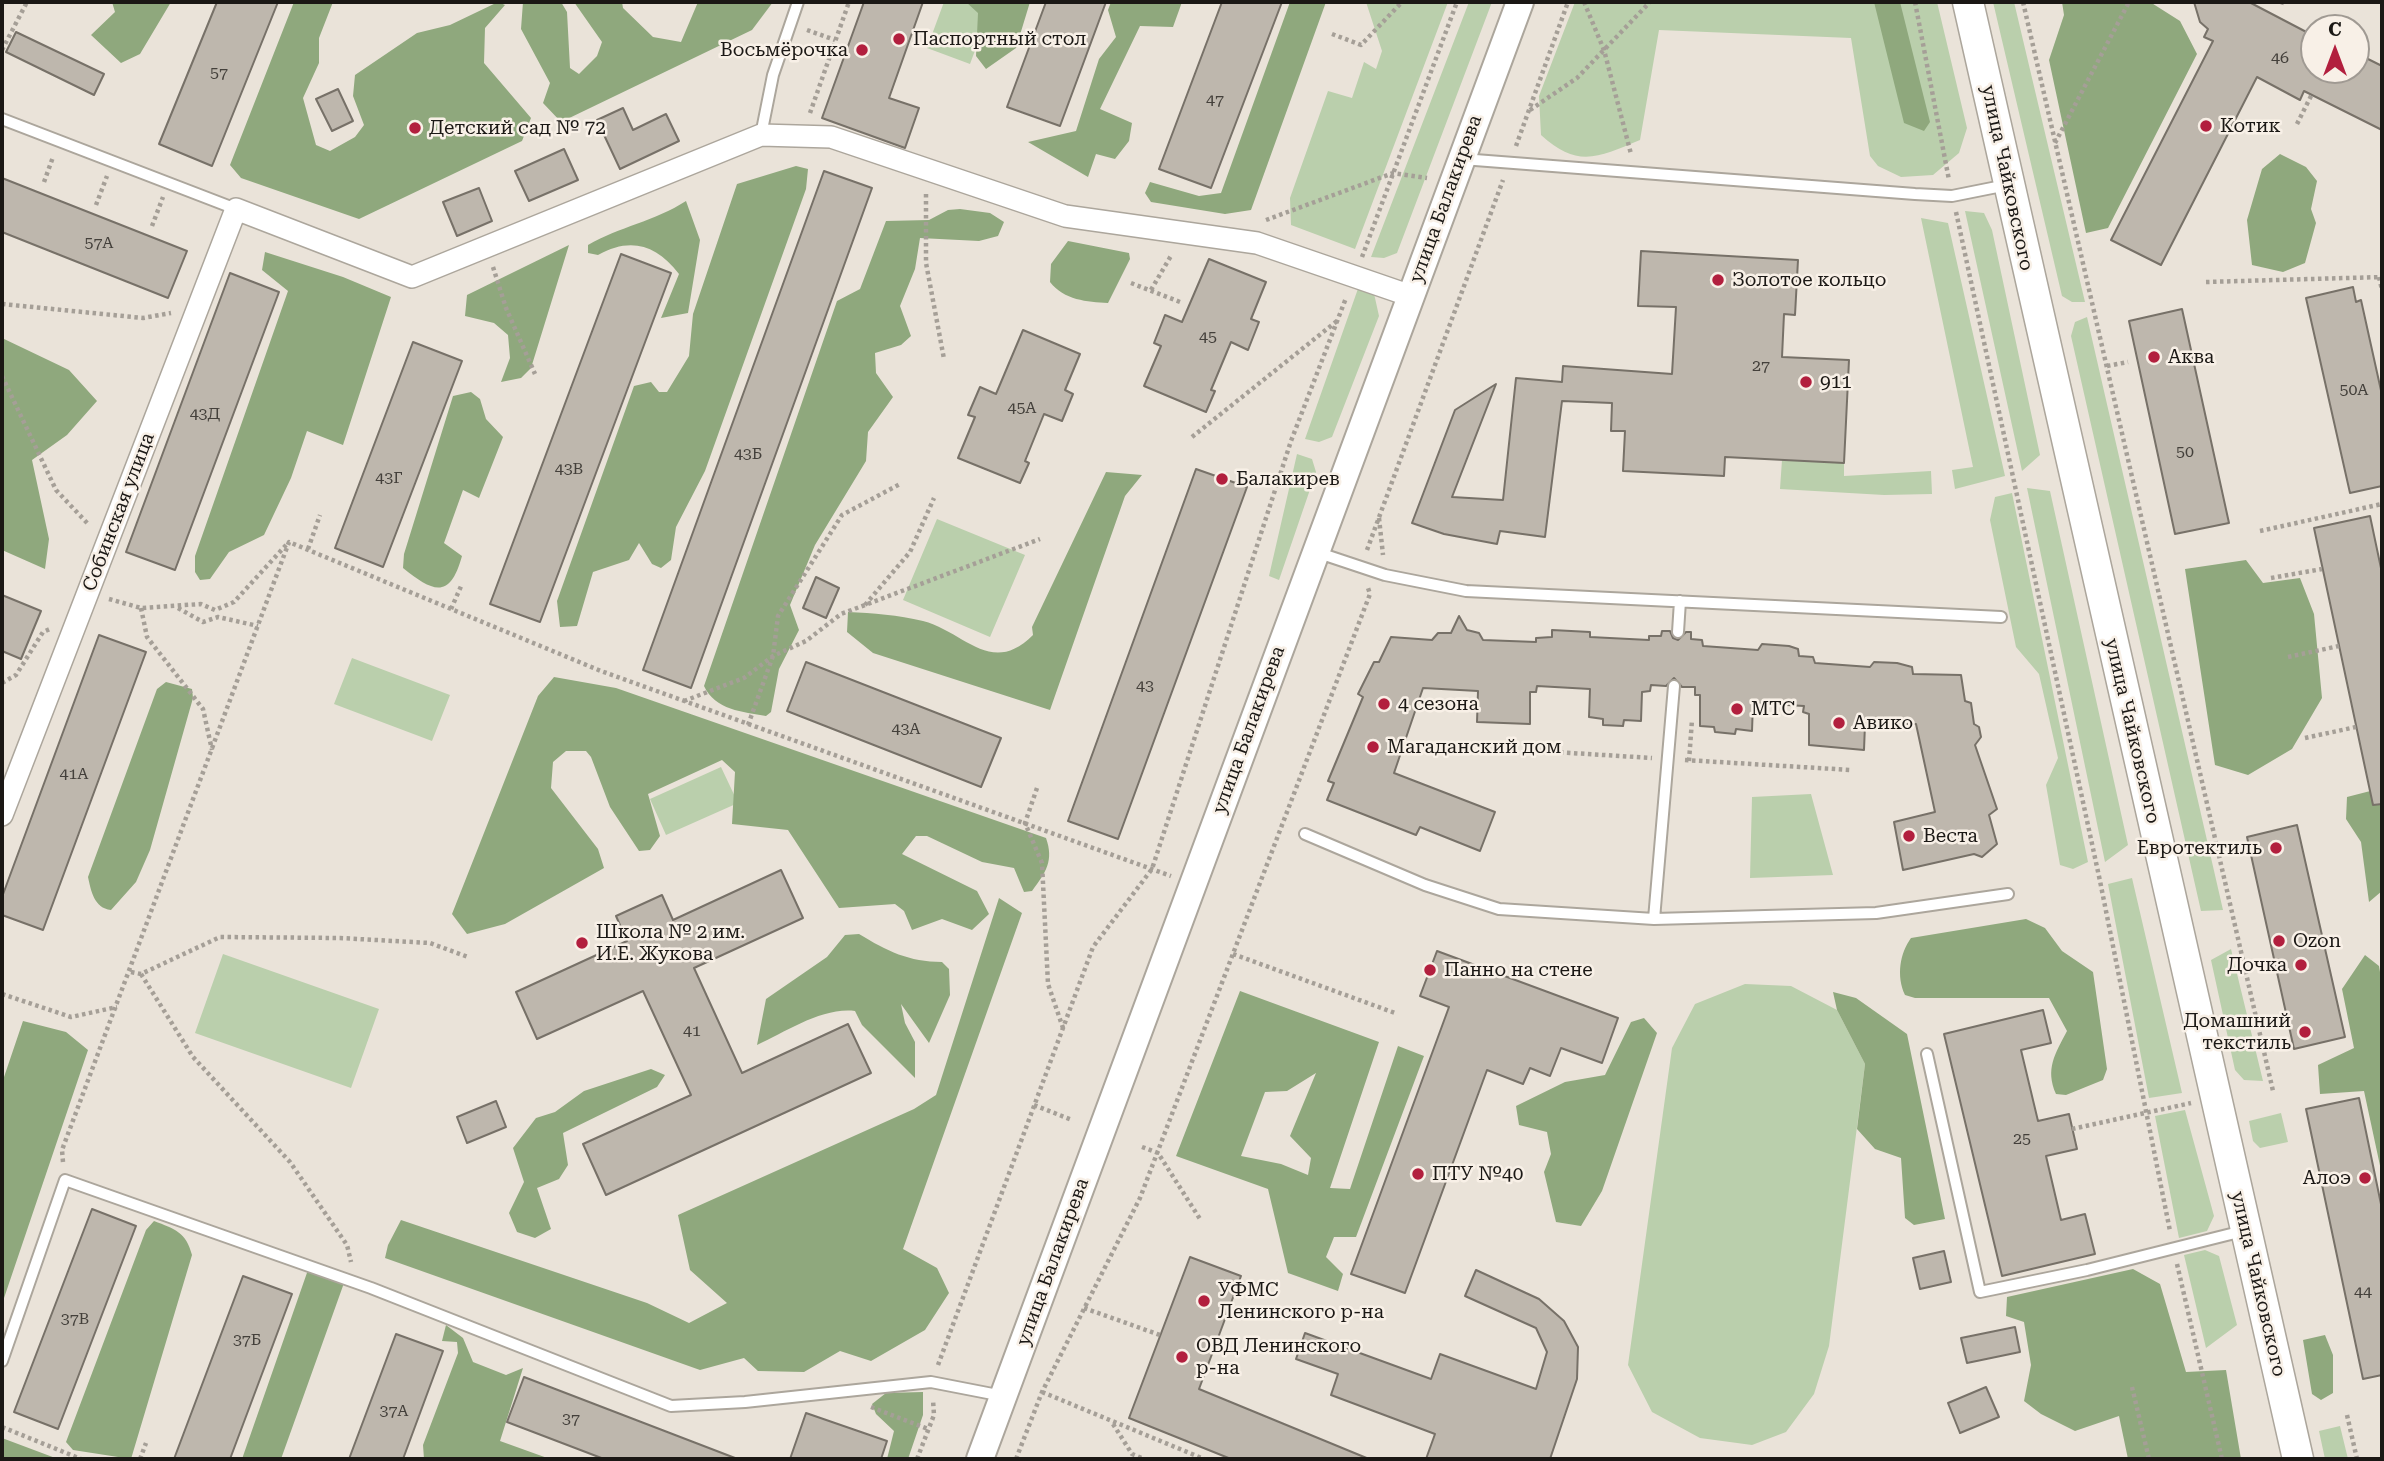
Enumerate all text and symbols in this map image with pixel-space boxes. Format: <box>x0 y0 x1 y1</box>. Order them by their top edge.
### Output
north arrow <box>2300 14 2370 84</box>
text: С <box>2328 18 2342 41</box>
place label: Паспортный стол <box>913 28 1086 50</box>
marker: Паспортный стол <box>891 31 907 47</box>
place label: Восьмёрочка <box>720 39 848 61</box>
marker: Восьмёрочка <box>854 42 870 58</box>
house number: 46 <box>2271 48 2289 68</box>
house number: 57 <box>210 63 228 83</box>
street label: улица Чайковского <box>1976 83 2038 273</box>
house number: 47 <box>1206 90 1224 110</box>
street label: улица Балакирева <box>1405 112 1487 286</box>
place label: Котик <box>2220 115 2280 137</box>
place label: Детский сад № 72 <box>429 117 606 139</box>
marker: Котик <box>2198 118 2214 134</box>
marker: Детский сад № 72 <box>407 120 423 136</box>
house number: 57А <box>84 233 114 253</box>
place label: Золотое кольцо <box>1732 269 1886 291</box>
marker: Золотое кольцо <box>1710 272 1726 288</box>
house number: 45 <box>1199 327 1217 347</box>
place label: Аква <box>2168 346 2214 368</box>
marker: Аква <box>2146 349 2162 365</box>
house number: 27 <box>1752 356 1770 376</box>
place label: 911 <box>1820 371 1852 393</box>
marker: 911 <box>1798 374 1814 390</box>
house number: 50А <box>2339 380 2369 400</box>
house number: 45А <box>1007 398 1037 418</box>
house number: 43Д <box>190 404 220 424</box>
street label: Собинская улица <box>78 429 160 595</box>
house number: 50 <box>2176 442 2194 462</box>
house number: 43Б <box>734 444 762 464</box>
house number: 43В <box>555 459 583 479</box>
house number: 43Г <box>375 468 403 488</box>
place label: Балакирев <box>1236 468 1340 490</box>
marker: Балакирев <box>1214 471 1230 487</box>
street label: улица Чайковского <box>2100 636 2164 826</box>
street label: улица Балакирева <box>1208 643 1290 817</box>
house number: 43 <box>1136 676 1154 696</box>
place label: 4 сезона <box>1398 693 1479 715</box>
marker: 4 сезона <box>1376 696 1392 712</box>
place label: МТС <box>1751 698 1795 720</box>
marker: МТС <box>1729 701 1745 717</box>
place label: Авико <box>1853 712 1913 734</box>
marker: Авико <box>1831 715 1847 731</box>
house number: 43А <box>891 719 921 739</box>
place label: Магаданский дом <box>1387 736 1562 758</box>
marker: Магаданский дом <box>1365 739 1381 755</box>
house number: 41А <box>59 764 89 784</box>
place label: Веста <box>1923 825 1978 847</box>
marker: Веста <box>1901 828 1917 844</box>
place label: Евротектиль <box>2137 837 2262 859</box>
marker: Евротектиль <box>2268 840 2284 856</box>
place label: Школа № 2 им. И.Е. Жукова <box>596 921 745 965</box>
place label: Ozon <box>2293 930 2341 952</box>
marker: Ozon <box>2271 933 2287 949</box>
marker: Школа № 2 им. И.Е. Жукова <box>574 935 590 951</box>
place label: Дочка <box>2227 954 2287 976</box>
marker: Дочка <box>2293 957 2309 973</box>
place label: Панно на стене <box>1444 959 1593 981</box>
marker: Панно на стене <box>1422 962 1438 978</box>
place label: Домашний текстиль <box>2183 1010 2291 1054</box>
house number: 41 <box>683 1021 701 1041</box>
marker: Домашний текстиль <box>2297 1024 2313 1040</box>
house number: 25 <box>2013 1129 2031 1149</box>
place label: ПТУ №40 <box>1432 1163 1523 1185</box>
marker: ПТУ №40 <box>1410 1166 1426 1182</box>
place label: Алоэ <box>2303 1167 2351 1189</box>
marker: Алоэ <box>2357 1170 2373 1186</box>
street label: улица Балакирева <box>1012 1175 1094 1349</box>
street label: улица Чайковского <box>2226 1189 2290 1379</box>
place label: УФМС Ленинского р-на <box>1218 1279 1384 1323</box>
house number: 44 <box>2354 1282 2372 1302</box>
marker: УФМС Ленинского р-на <box>1196 1293 1212 1309</box>
house number: 37В <box>61 1309 89 1329</box>
house number: 37Б <box>233 1330 261 1350</box>
place label: ОВД Ленинского р-на <box>1196 1335 1361 1379</box>
marker: ОВД Ленинского р-на <box>1174 1349 1190 1365</box>
house number: 37А <box>379 1401 409 1421</box>
house number: 37 <box>562 1409 580 1429</box>

